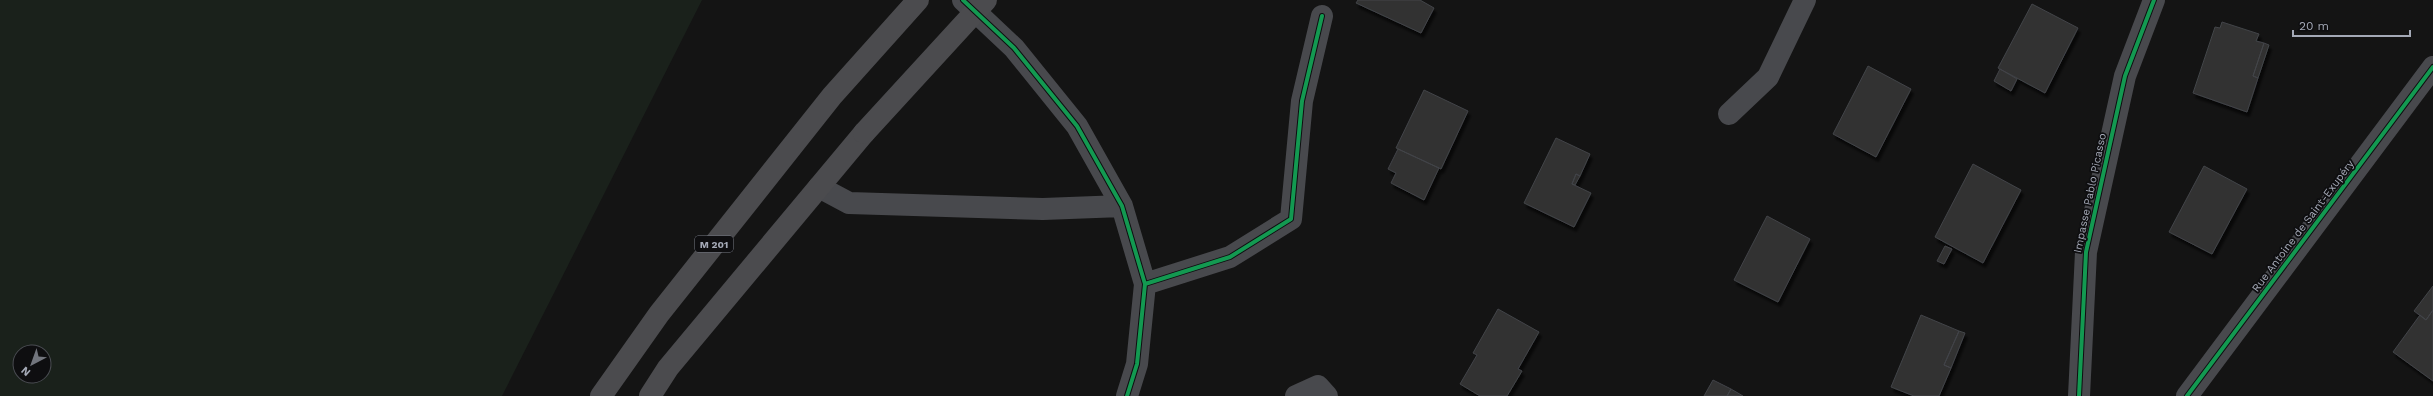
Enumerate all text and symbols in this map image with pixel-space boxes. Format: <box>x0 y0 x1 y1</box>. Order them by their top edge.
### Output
scale bar <box>2293 12 2410 38</box>
text: 20 m <box>2299 19 2329 33</box>
street label: Impasse Pablo Picasso <box>2071 132 2109 254</box>
street label: Rue Antoine de Saint-Exupéry <box>2249 157 2357 294</box>
road number: M 201 <box>695 236 733 252</box>
north arrow <box>12 344 52 384</box>
text: N <box>18 364 33 379</box>

